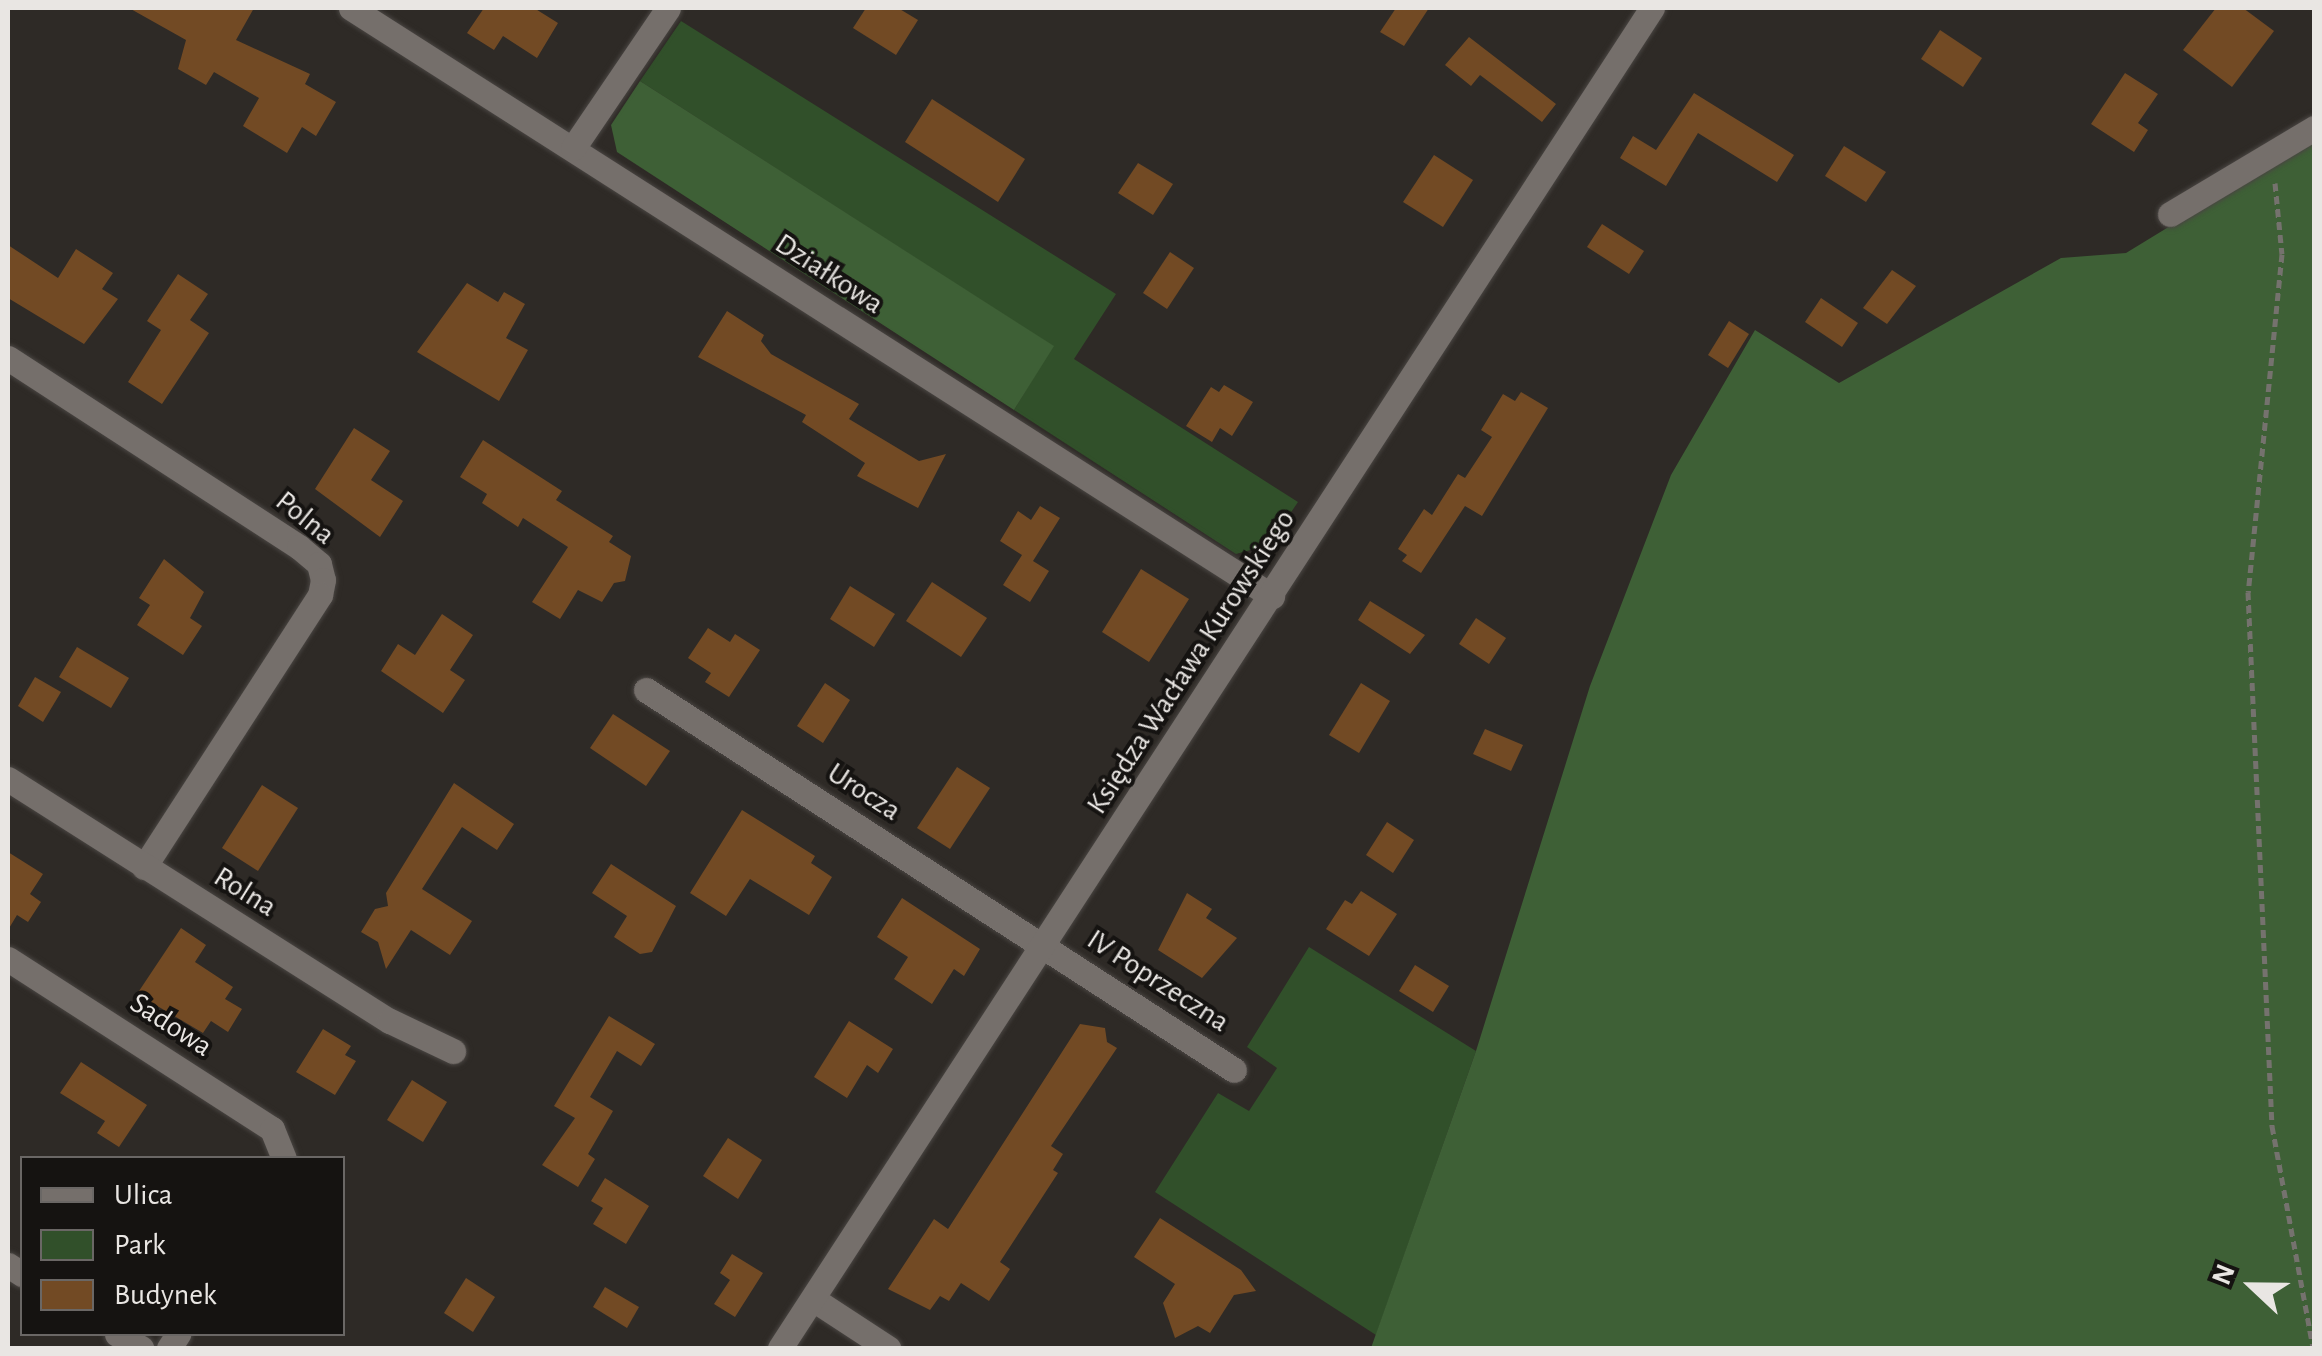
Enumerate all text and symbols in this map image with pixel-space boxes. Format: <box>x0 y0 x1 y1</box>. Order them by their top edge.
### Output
street label: Działkowa <box>768 226 890 322</box>
street label: Polna <box>268 483 342 553</box>
street label: Księdza Wacława Kurowskiego <box>1079 503 1303 821</box>
street label: Urocza <box>821 755 907 829</box>
street label: Rolna <box>207 859 283 925</box>
street label: IV Poprzeczna <box>1080 922 1236 1040</box>
street label: Sadowa <box>123 985 219 1065</box>
legend <box>20 1156 345 1336</box>
text: Ulica <box>114 1180 173 1210</box>
text: Park <box>114 1230 166 1260</box>
north arrow <box>2202 1236 2302 1336</box>
text: N <box>2208 1260 2241 1289</box>
text: Budynek <box>114 1280 217 1310</box>

